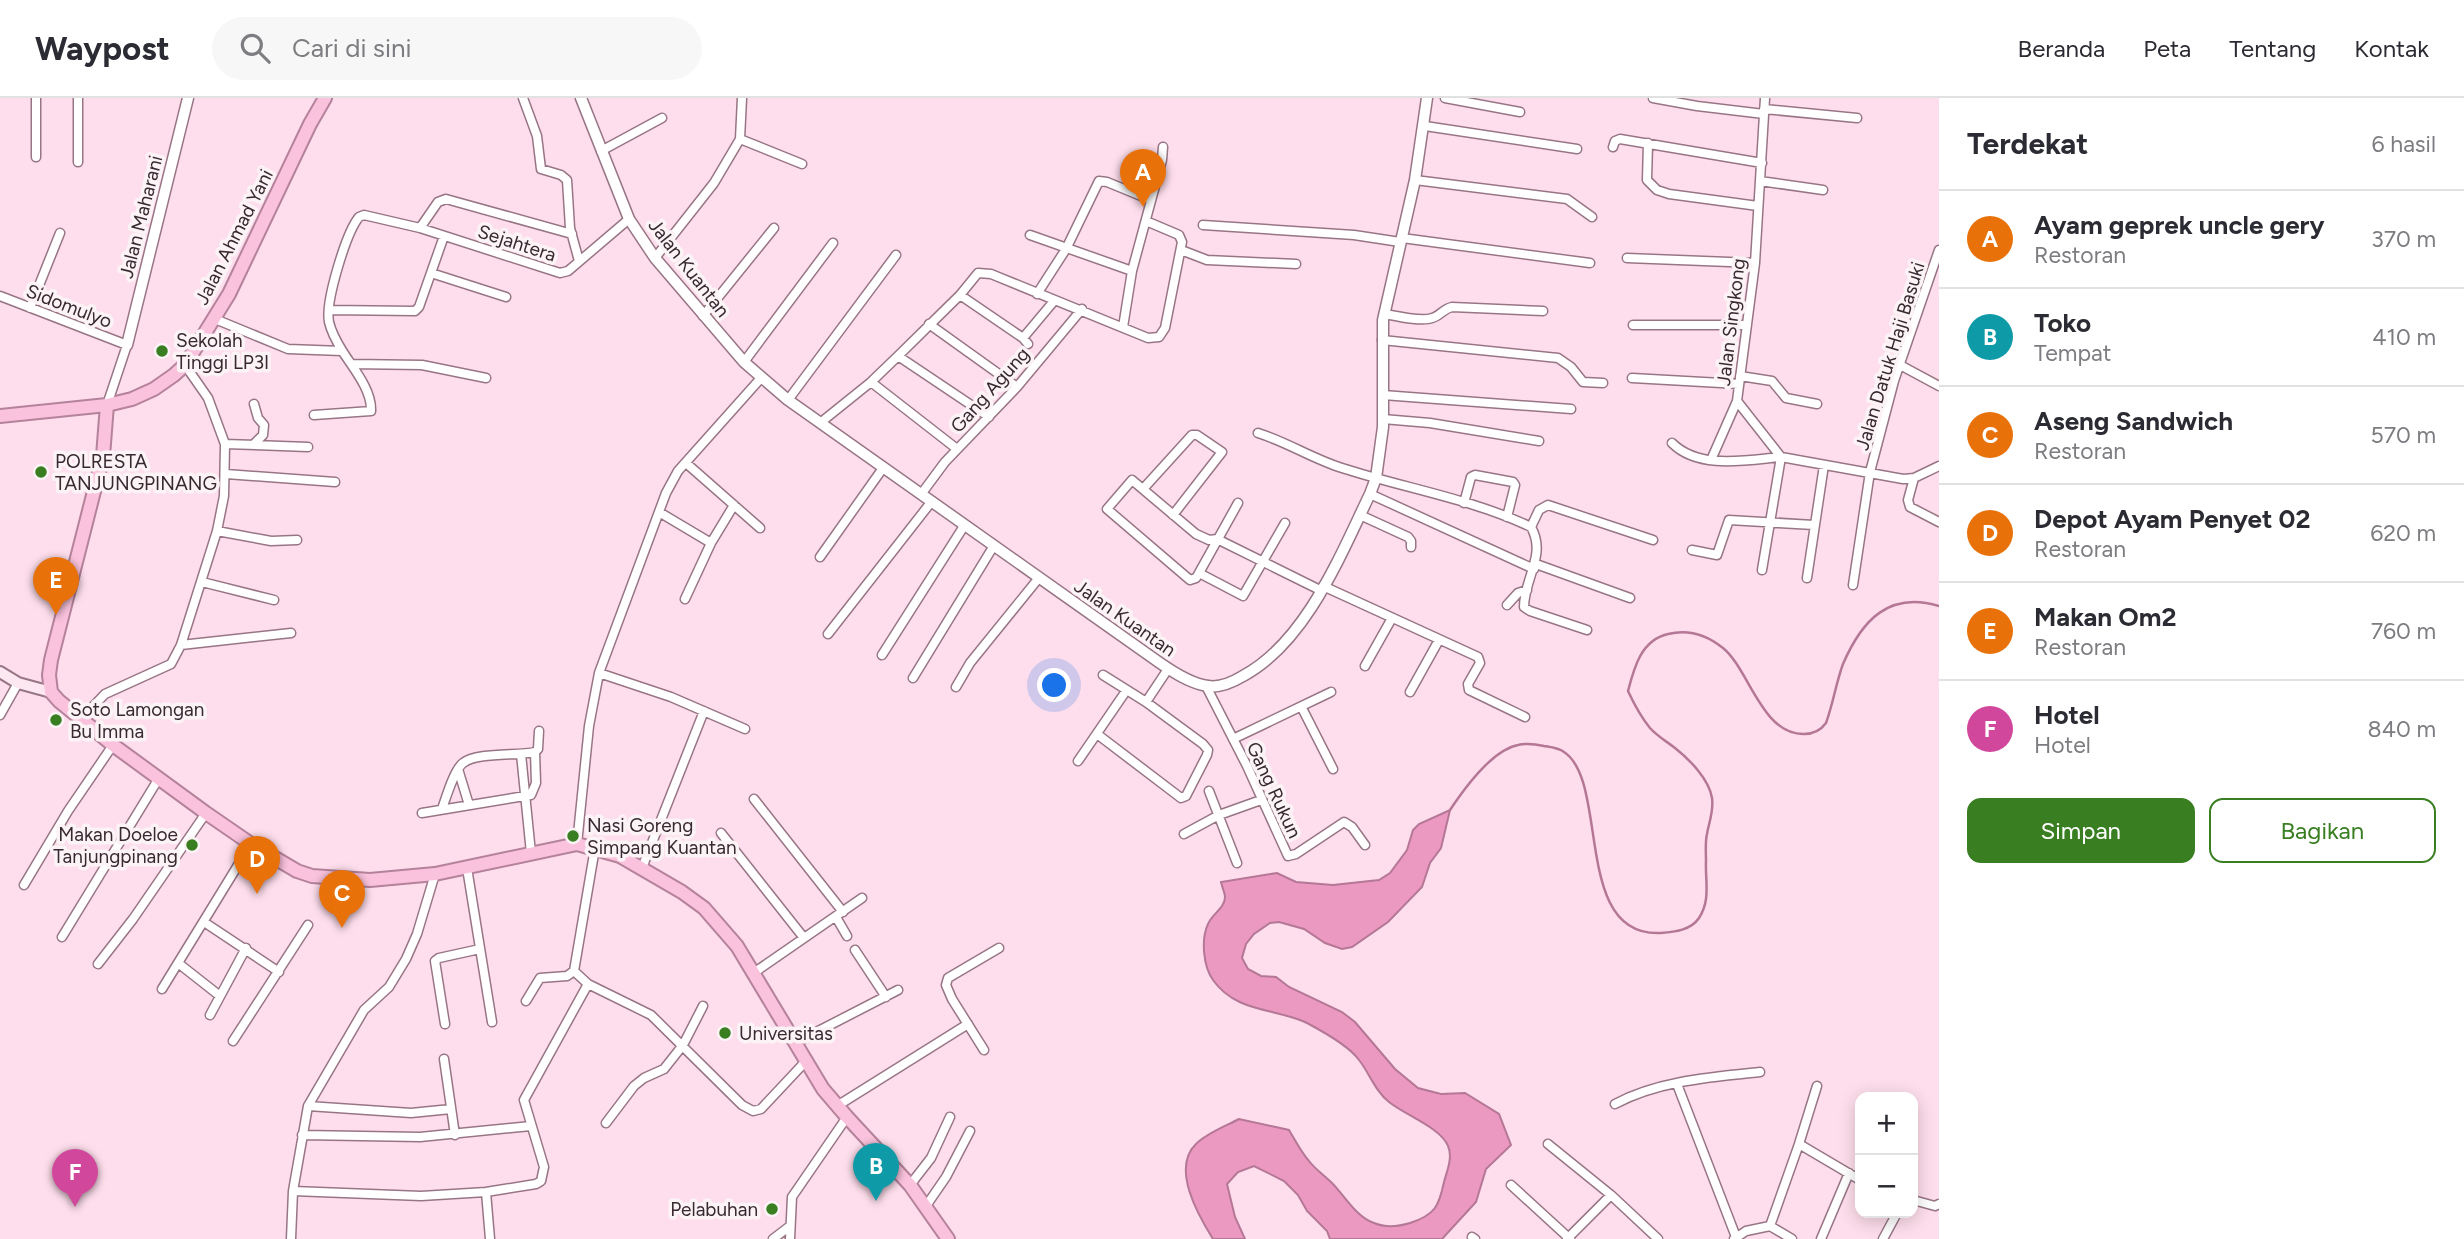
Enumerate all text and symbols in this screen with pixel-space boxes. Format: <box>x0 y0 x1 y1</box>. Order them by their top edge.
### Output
search box <box>212 17 702 80</box>
text: Waypost <box>35 29 170 68</box>
icon: search <box>236 29 274 67</box>
text: Cari di sini <box>292 32 412 64</box>
text: Beranda <box>2018 34 2105 63</box>
text: Peta <box>2143 34 2191 63</box>
text: Tentang <box>2229 34 2316 63</box>
text: Kontak <box>2354 34 2429 63</box>
text: Terdekat <box>1967 125 2088 162</box>
text: 6 hasil <box>2372 130 2436 158</box>
pin: A <box>1120 149 1166 207</box>
street label: Jalan Maharani <box>115 153 167 281</box>
street label: Jalan Ahmad Yani <box>190 165 278 309</box>
text: Ayam geprek uncle gery <box>2034 209 2324 241</box>
street label: Jalan Kuantan <box>643 214 735 322</box>
street label: Sejahtera <box>475 220 559 266</box>
text: A <box>1982 225 1998 253</box>
text: 370 m <box>2371 225 2436 253</box>
text: Restoran <box>2034 241 2126 269</box>
street label: Jalan Singkong <box>1712 257 1750 387</box>
street label: Jalan Datuk Haji Basuki <box>1850 259 1930 453</box>
street label: Sidomulyo <box>23 279 115 333</box>
text: Toko <box>2034 307 2091 339</box>
text: B <box>1983 323 1997 351</box>
text: 410 m <box>2372 323 2436 351</box>
place label: Sekolah Tinggi LP3I <box>176 329 269 374</box>
text: Tempat <box>2034 339 2111 367</box>
marker: Sekolah Tinggi LP3I <box>154 343 170 359</box>
street label: Gang Agung <box>946 343 1034 437</box>
text: Aseng Sandwich <box>2034 405 2233 437</box>
text: C <box>1982 421 1998 449</box>
text: 570 m <box>2370 421 2436 449</box>
text: Restoran <box>2034 437 2126 465</box>
place label: POLRESTA TANJUNGPINANG <box>55 450 217 495</box>
marker: POLRESTA TANJUNGPINANG <box>33 464 49 480</box>
text: Depot Ayam Penyet 02 <box>2034 503 2310 535</box>
text: D <box>1982 519 1998 547</box>
text: 620 m <box>2370 519 2436 547</box>
text: Restoran <box>2034 535 2126 563</box>
pin: E <box>33 557 79 615</box>
street label: Jalan Kuantan <box>1070 575 1180 661</box>
text: Makan Om2 <box>2034 601 2176 633</box>
text: E <box>1983 617 1997 645</box>
text: 760 m <box>2371 617 2436 645</box>
text: Restoran <box>2034 633 2126 661</box>
your location <box>1037 668 1071 702</box>
place label: Soto Lamongan Bu Imma <box>70 698 204 743</box>
text: Hotel <box>2034 699 2100 731</box>
marker: Soto Lamongan Bu Imma <box>48 712 64 728</box>
text: F <box>1984 715 1996 743</box>
text: 840 m <box>2368 715 2436 743</box>
text: Hotel <box>2034 731 2091 759</box>
street label: Gang Rukun <box>1242 738 1306 842</box>
button: Simpan <box>1967 798 2195 863</box>
button: Bagikan <box>2209 798 2436 863</box>
place label: Nasi Goreng Simpang Kuantan <box>587 814 736 859</box>
place label: Makan Doeloe Tanjungpinang <box>53 823 178 868</box>
marker: Nasi Goreng Simpang Kuantan <box>565 828 581 844</box>
pin: D <box>234 836 280 894</box>
marker: Makan Doeloe Tanjungpinang <box>184 837 200 853</box>
pin: C <box>319 870 365 928</box>
place label: Universitas <box>739 1022 833 1045</box>
marker: Universitas <box>717 1025 733 1041</box>
map controls <box>1855 1092 1918 1218</box>
button: + <box>1855 1092 1918 1155</box>
pin: B <box>853 1143 899 1201</box>
pin: F <box>52 1149 98 1207</box>
button: − <box>1855 1155 1918 1218</box>
place label: Pelabuhan <box>670 1198 758 1221</box>
marker: Pelabuhan <box>764 1201 780 1217</box>

